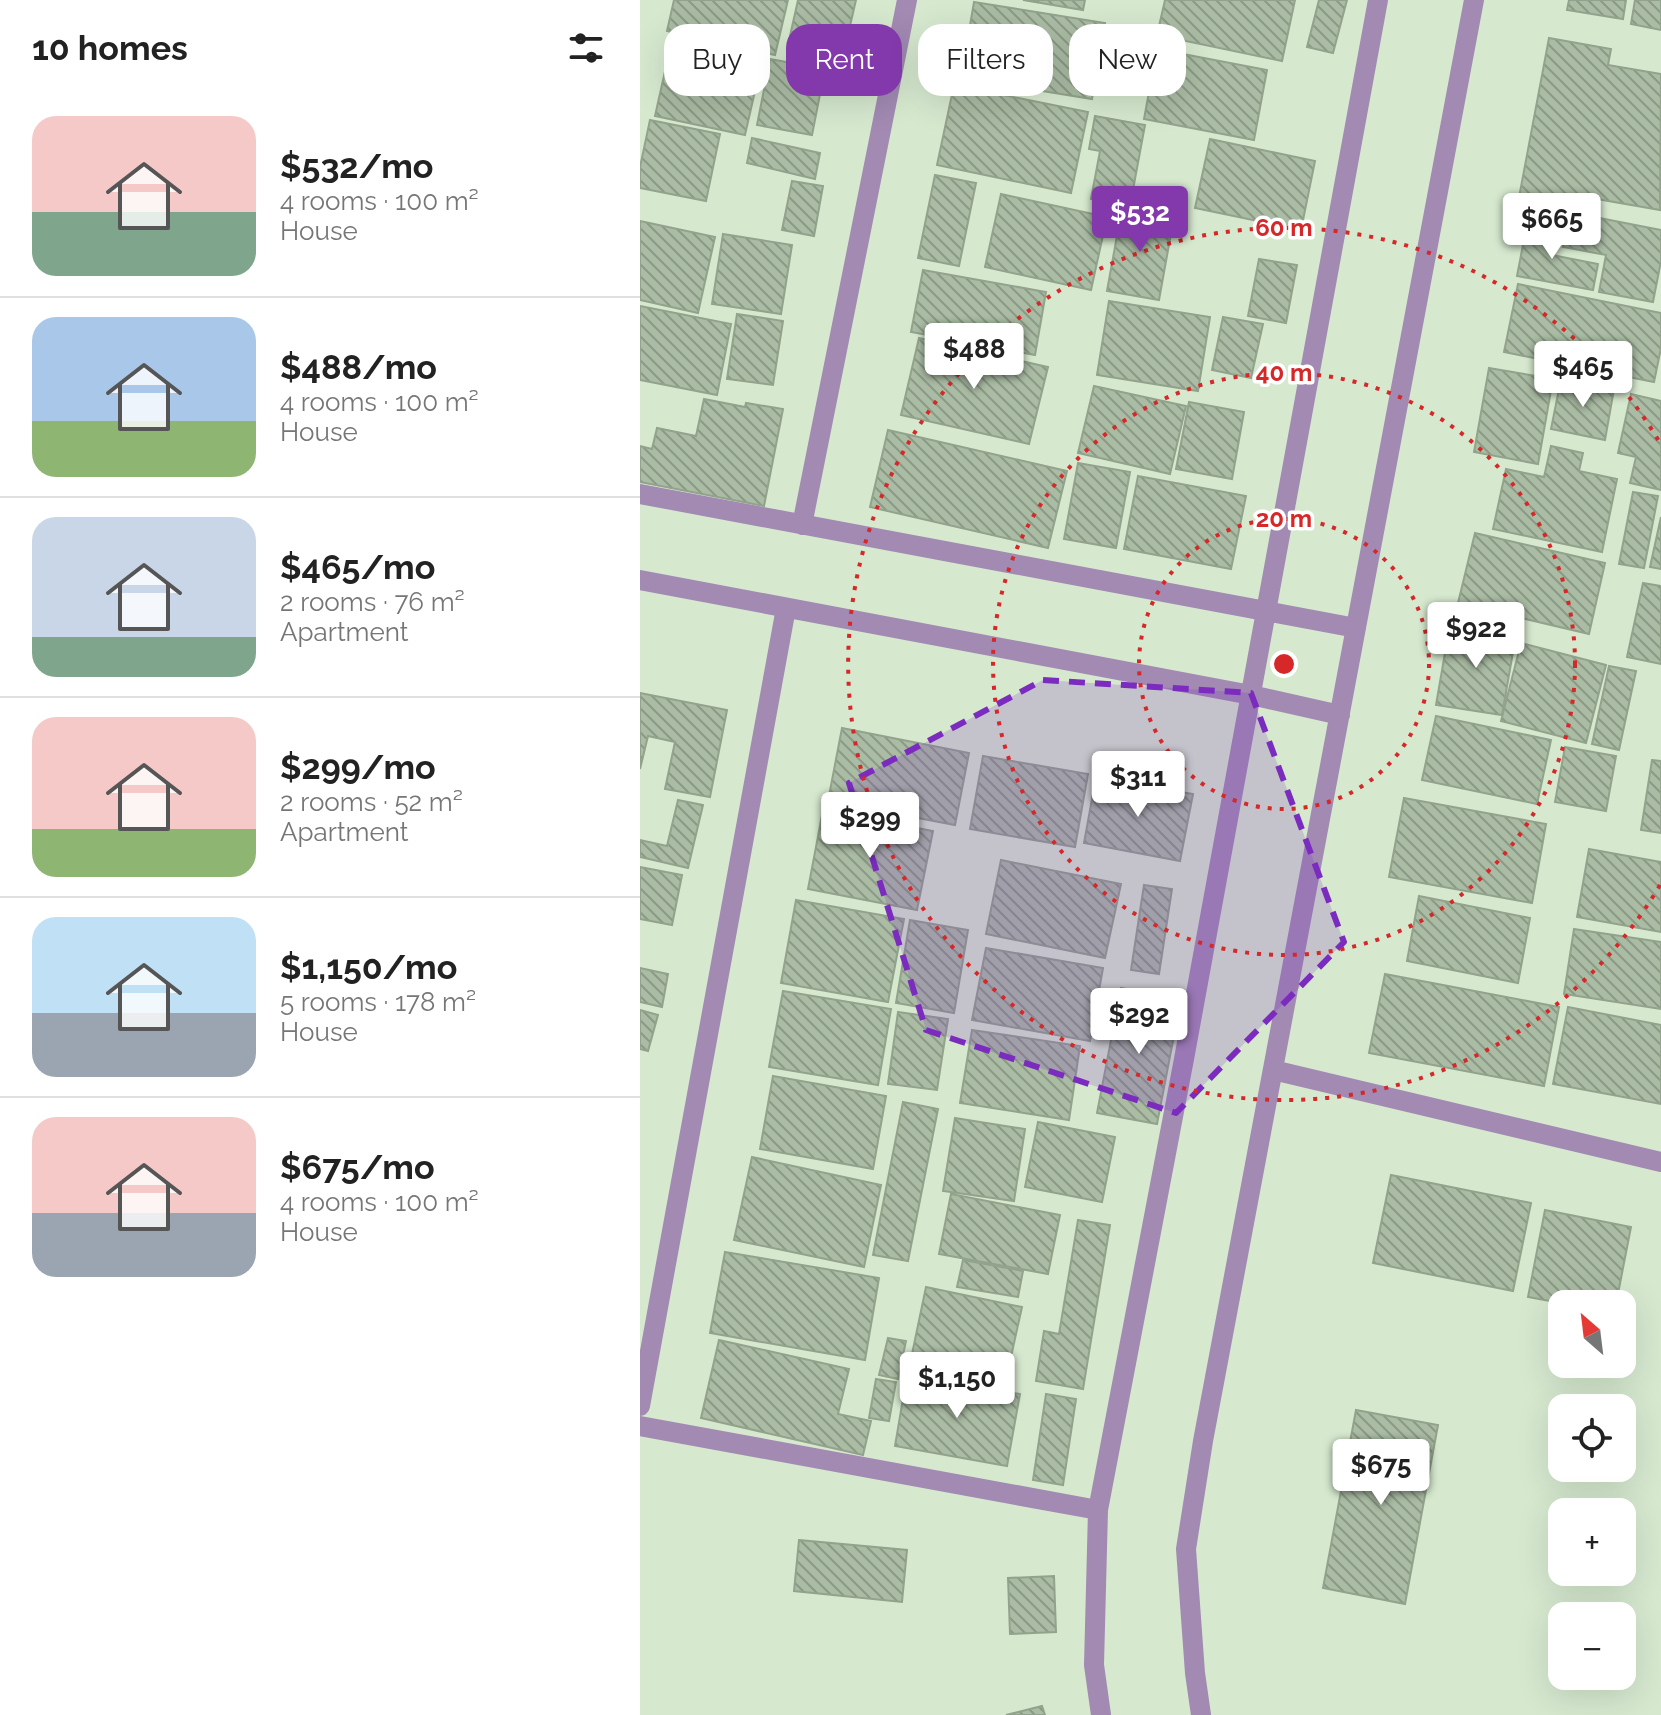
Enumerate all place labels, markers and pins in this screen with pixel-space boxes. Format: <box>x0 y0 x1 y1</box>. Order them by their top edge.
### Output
pin: $532 <box>1093 186 1187 254</box>
pin: $665 <box>1505 193 1599 261</box>
pin: $488 <box>927 323 1021 391</box>
pin: $465 <box>1536 341 1630 409</box>
pin: $922 <box>1429 602 1523 670</box>
centre of rings <box>1270 650 1298 678</box>
pin: $311 <box>1091 751 1185 819</box>
pin: $299 <box>823 792 917 860</box>
pin: $292 <box>1092 988 1186 1056</box>
pin: $1,150 <box>892 1352 1022 1420</box>
pin: $675 <box>1334 1439 1428 1507</box>

